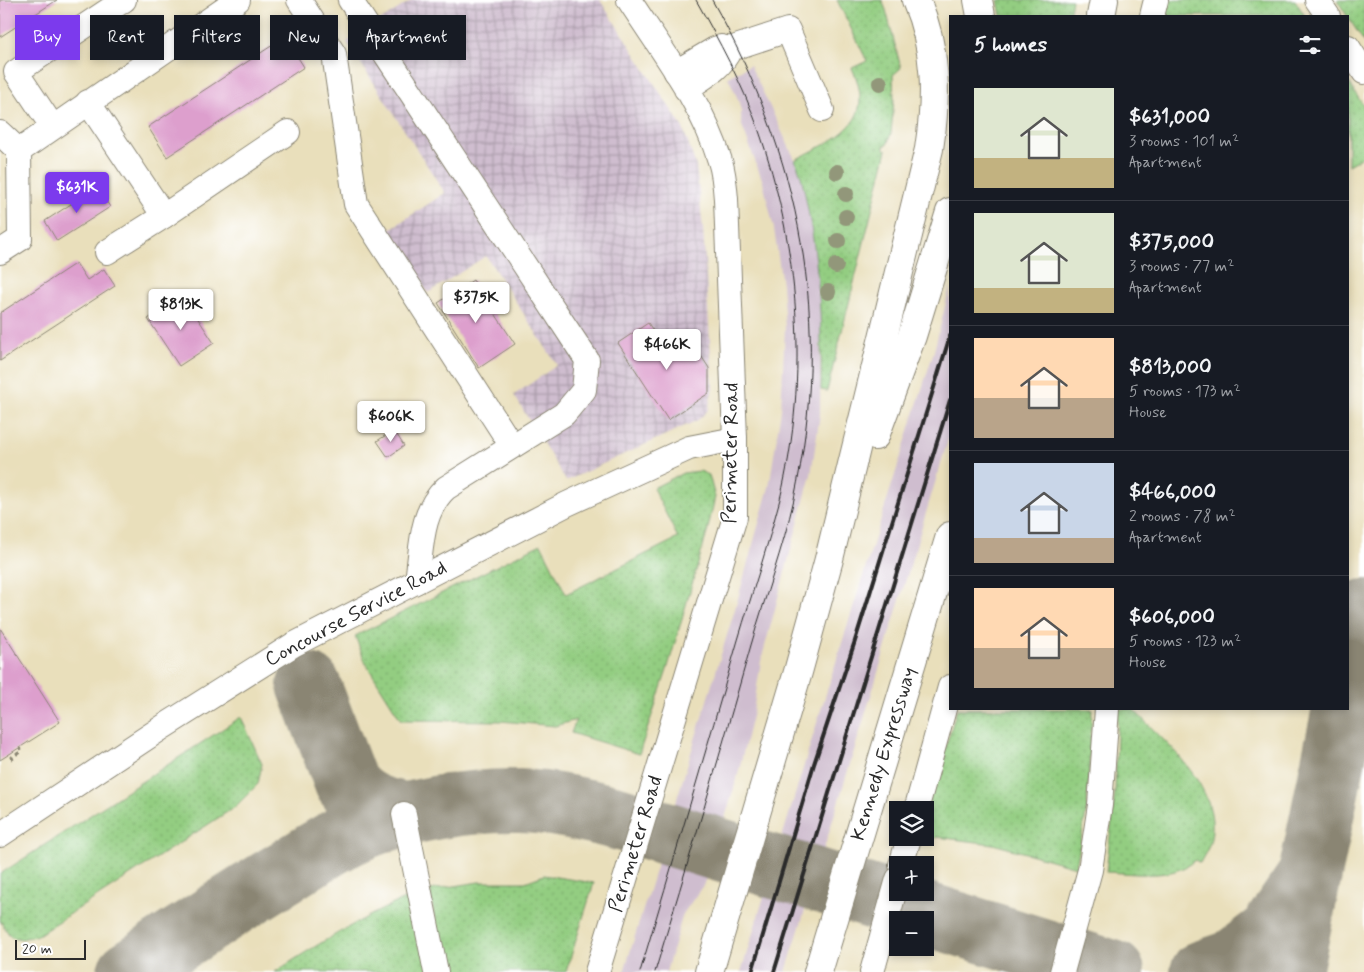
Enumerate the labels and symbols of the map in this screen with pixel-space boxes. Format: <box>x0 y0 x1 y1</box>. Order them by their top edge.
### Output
pin: $631K <box>42 172 112 214</box>
pin: $375K <box>441 282 511 324</box>
pin: $813K <box>146 288 216 331</box>
pin: $466K <box>632 328 702 371</box>
street label: Perimeter Road <box>716 382 746 524</box>
pin: $606K <box>356 400 426 443</box>
street label: Concourse Service Road <box>260 555 452 673</box>
street label: Kennedy Expressway <box>845 664 923 844</box>
street label: Perimeter Road <box>602 773 670 915</box>
scale bar <box>15 937 86 960</box>

